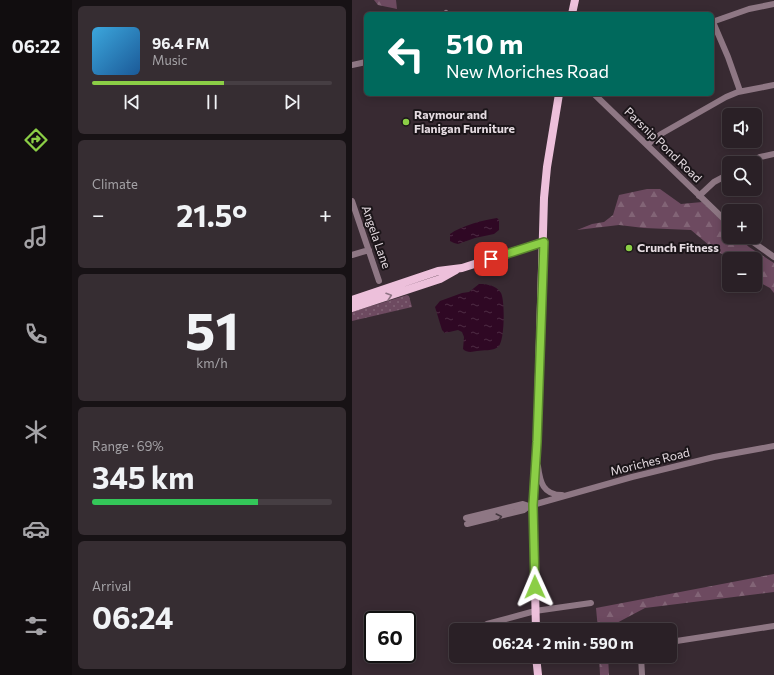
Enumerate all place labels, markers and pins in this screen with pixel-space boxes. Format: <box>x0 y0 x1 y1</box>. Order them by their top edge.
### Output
place label: Raymour and Flanigan Furniture <box>414 107 515 135</box>
marker: Raymour and Flanigan Furniture <box>401 117 411 127</box>
place label: Crunch Fitness <box>637 240 719 254</box>
pin <box>474 242 508 276</box>
marker: Crunch Fitness <box>624 243 634 253</box>

